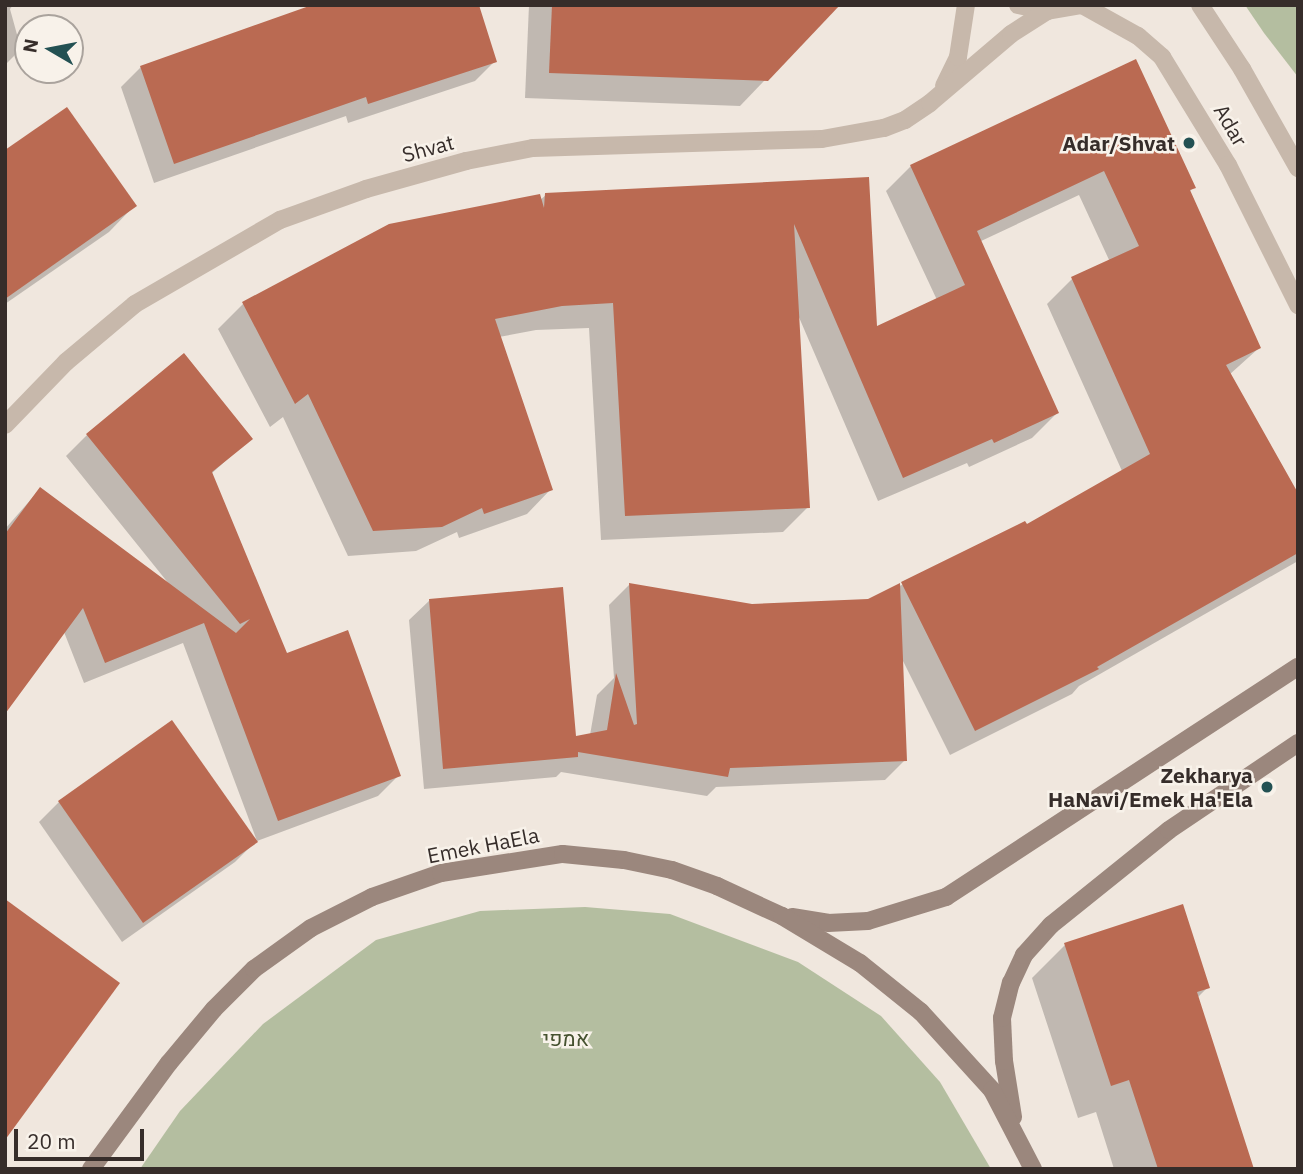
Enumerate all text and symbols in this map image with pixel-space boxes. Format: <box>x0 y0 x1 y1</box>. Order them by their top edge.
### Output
north arrow <box>14 14 84 84</box>
text: N <box>17 37 43 55</box>
street label: Adar <box>1209 99 1253 151</box>
street label: Shvat <box>399 129 457 167</box>
place label: Adar/Shvat <box>1062 130 1175 156</box>
marker: Adar/Shvat <box>1181 135 1197 151</box>
place label: Zekharya HaNavi/Emek Ha'Ela <box>1048 762 1253 812</box>
marker: Zekharya HaNavi/Emek Ha'Ela <box>1259 779 1275 795</box>
street label: Emek HaEla <box>425 822 541 868</box>
park label: אמפי <box>543 1025 589 1051</box>
scale bar <box>18 1114 147 1158</box>
text: 20 m <box>27 1127 76 1155</box>

